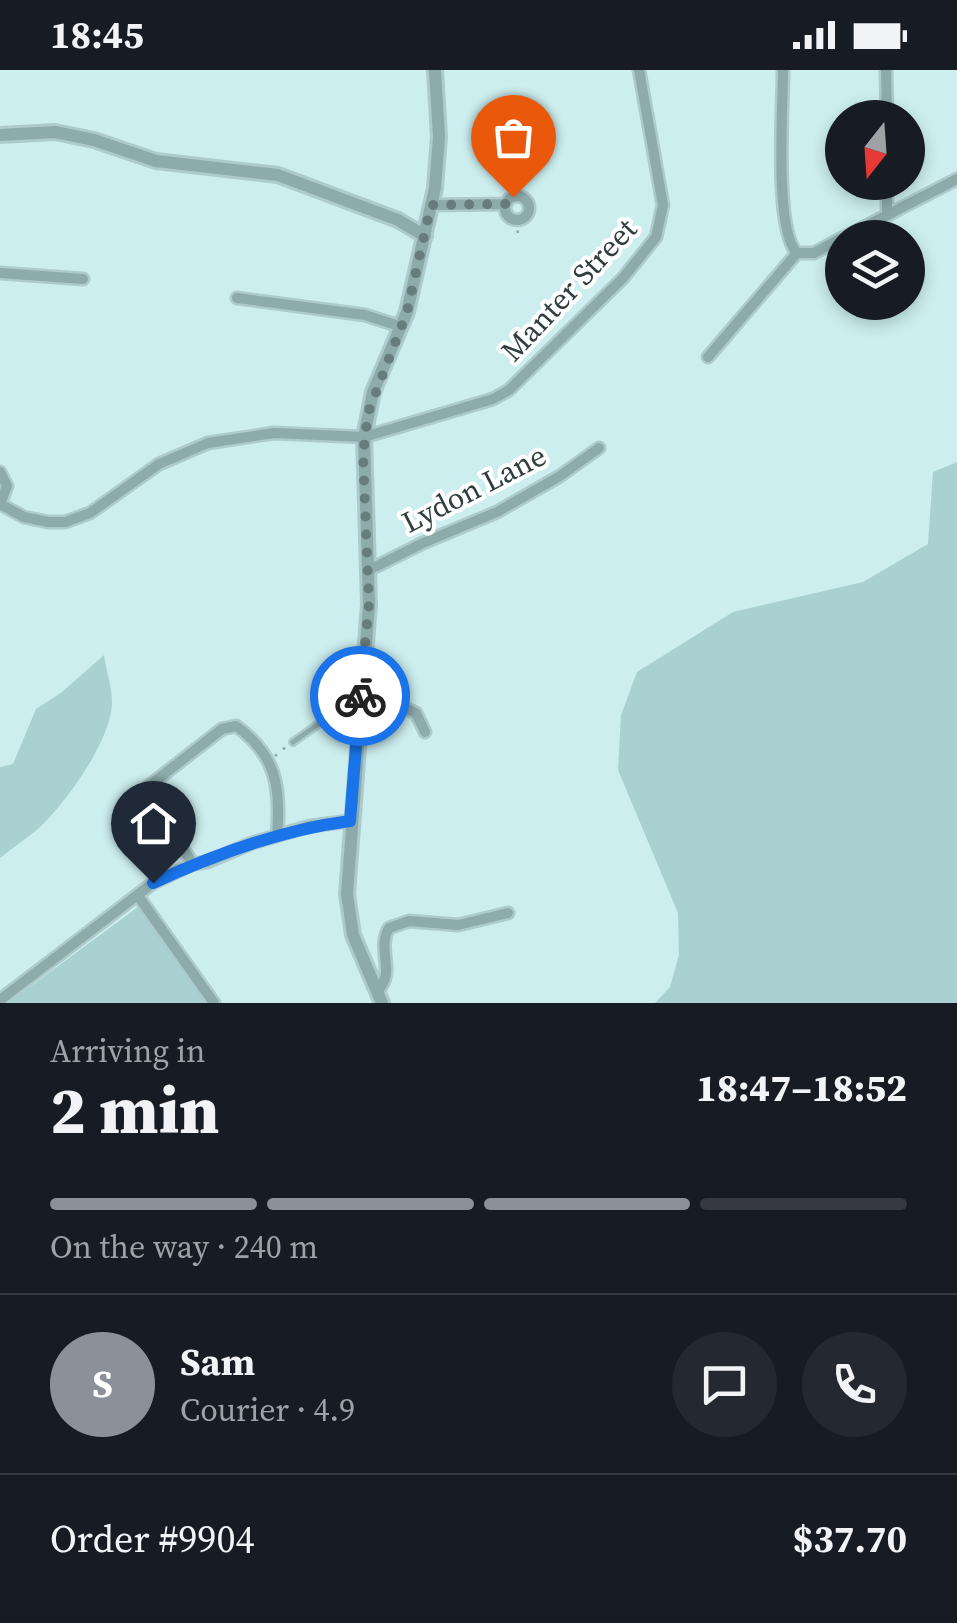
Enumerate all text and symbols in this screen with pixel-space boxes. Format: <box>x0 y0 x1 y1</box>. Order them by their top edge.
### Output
text: 18:45 <box>50 9 144 61</box>
pin <box>471 95 556 198</box>
north arrow <box>825 100 925 200</box>
map controls <box>825 100 925 320</box>
icon: bag <box>486 110 541 165</box>
street label: Manter Street <box>492 209 646 370</box>
button: layers <box>825 220 925 320</box>
street label: Lydon Lane <box>395 435 553 542</box>
courier <box>310 646 410 746</box>
icon: bike <box>333 669 388 724</box>
pin <box>111 781 196 884</box>
icon: home <box>126 796 181 851</box>
text: Arriving in <box>50 1029 205 1073</box>
text: 18:47–18:52 <box>696 1062 907 1114</box>
text: 2 min <box>50 1066 220 1155</box>
text: On the way · 240 m <box>50 1225 318 1269</box>
button: chat <box>672 1332 777 1437</box>
button: phone <box>802 1332 907 1437</box>
text: Sam <box>180 1336 255 1388</box>
text: S <box>92 1358 113 1410</box>
text: Courier · 4.9 <box>180 1388 355 1432</box>
text: Order #9904 <box>50 1513 254 1565</box>
text: $37.70 <box>793 1513 907 1565</box>

